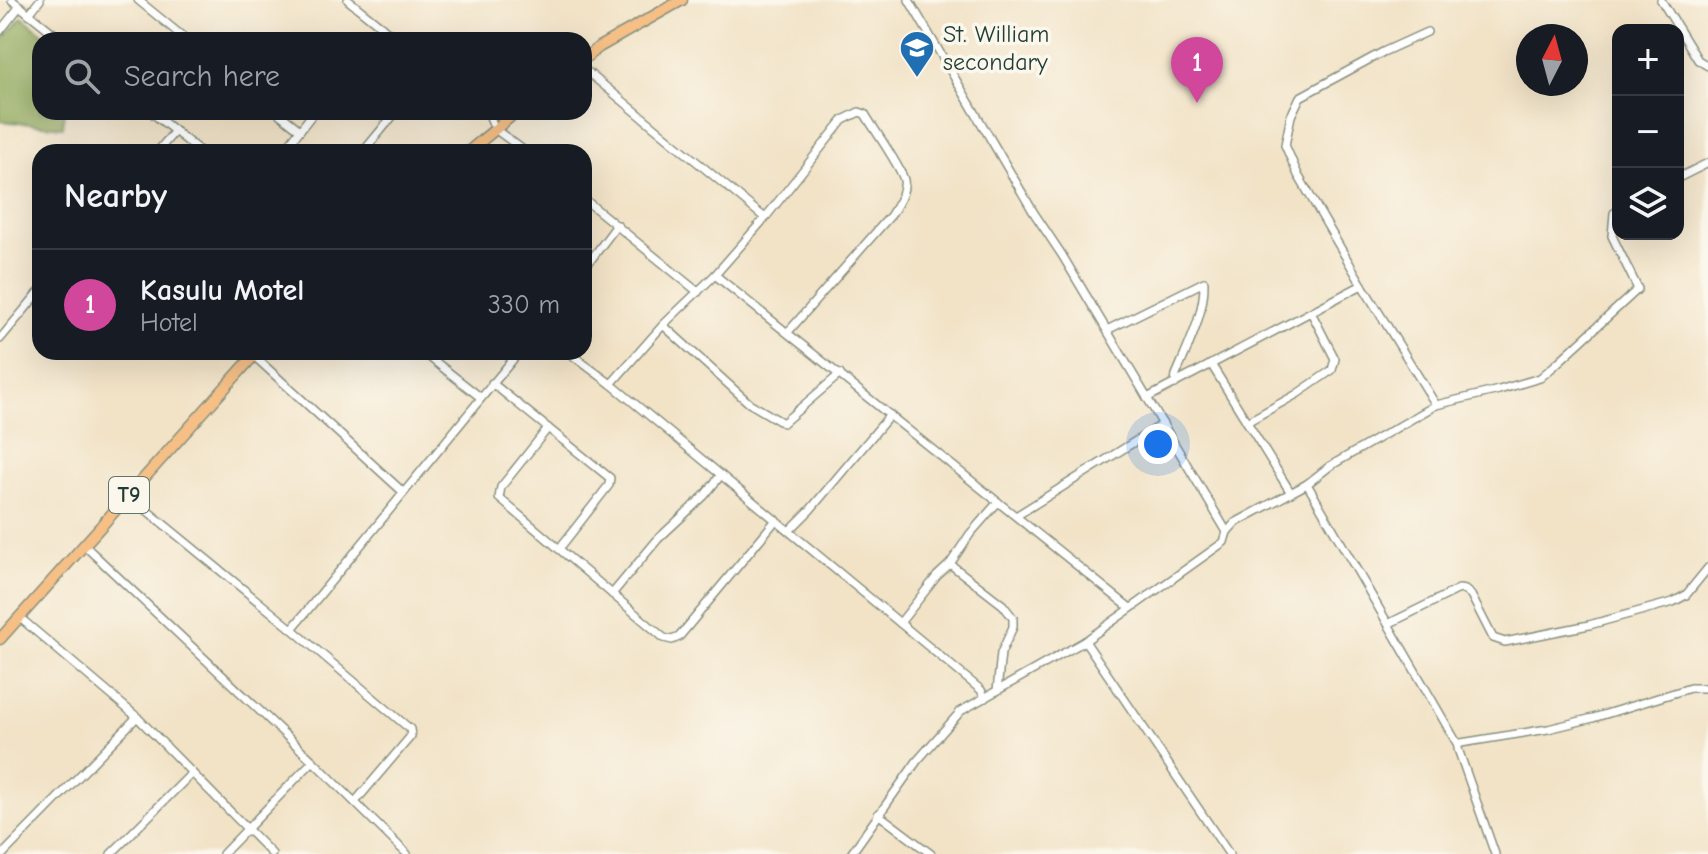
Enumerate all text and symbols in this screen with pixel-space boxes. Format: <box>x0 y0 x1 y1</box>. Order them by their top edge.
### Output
place label: St. William secondary <box>943 20 1049 76</box>
north arrow <box>1516 24 1588 96</box>
map controls <box>1612 24 1684 240</box>
button: + <box>1612 24 1684 96</box>
school or university icon: St. William secondary <box>898 29 936 79</box>
search box <box>32 32 592 120</box>
pin: 1 <box>1171 37 1223 103</box>
icon: search <box>60 54 104 98</box>
text: Search here <box>124 59 280 94</box>
button: − <box>1612 96 1684 168</box>
button: layers <box>1612 168 1684 240</box>
text: Nearby <box>64 176 167 216</box>
text: Kasulu Motel <box>140 273 304 308</box>
text: 1 <box>85 290 95 320</box>
text: 330 m <box>488 290 560 320</box>
text: Hotel <box>140 308 198 338</box>
your location <box>1138 424 1178 464</box>
road number: T9 <box>109 477 149 513</box>

